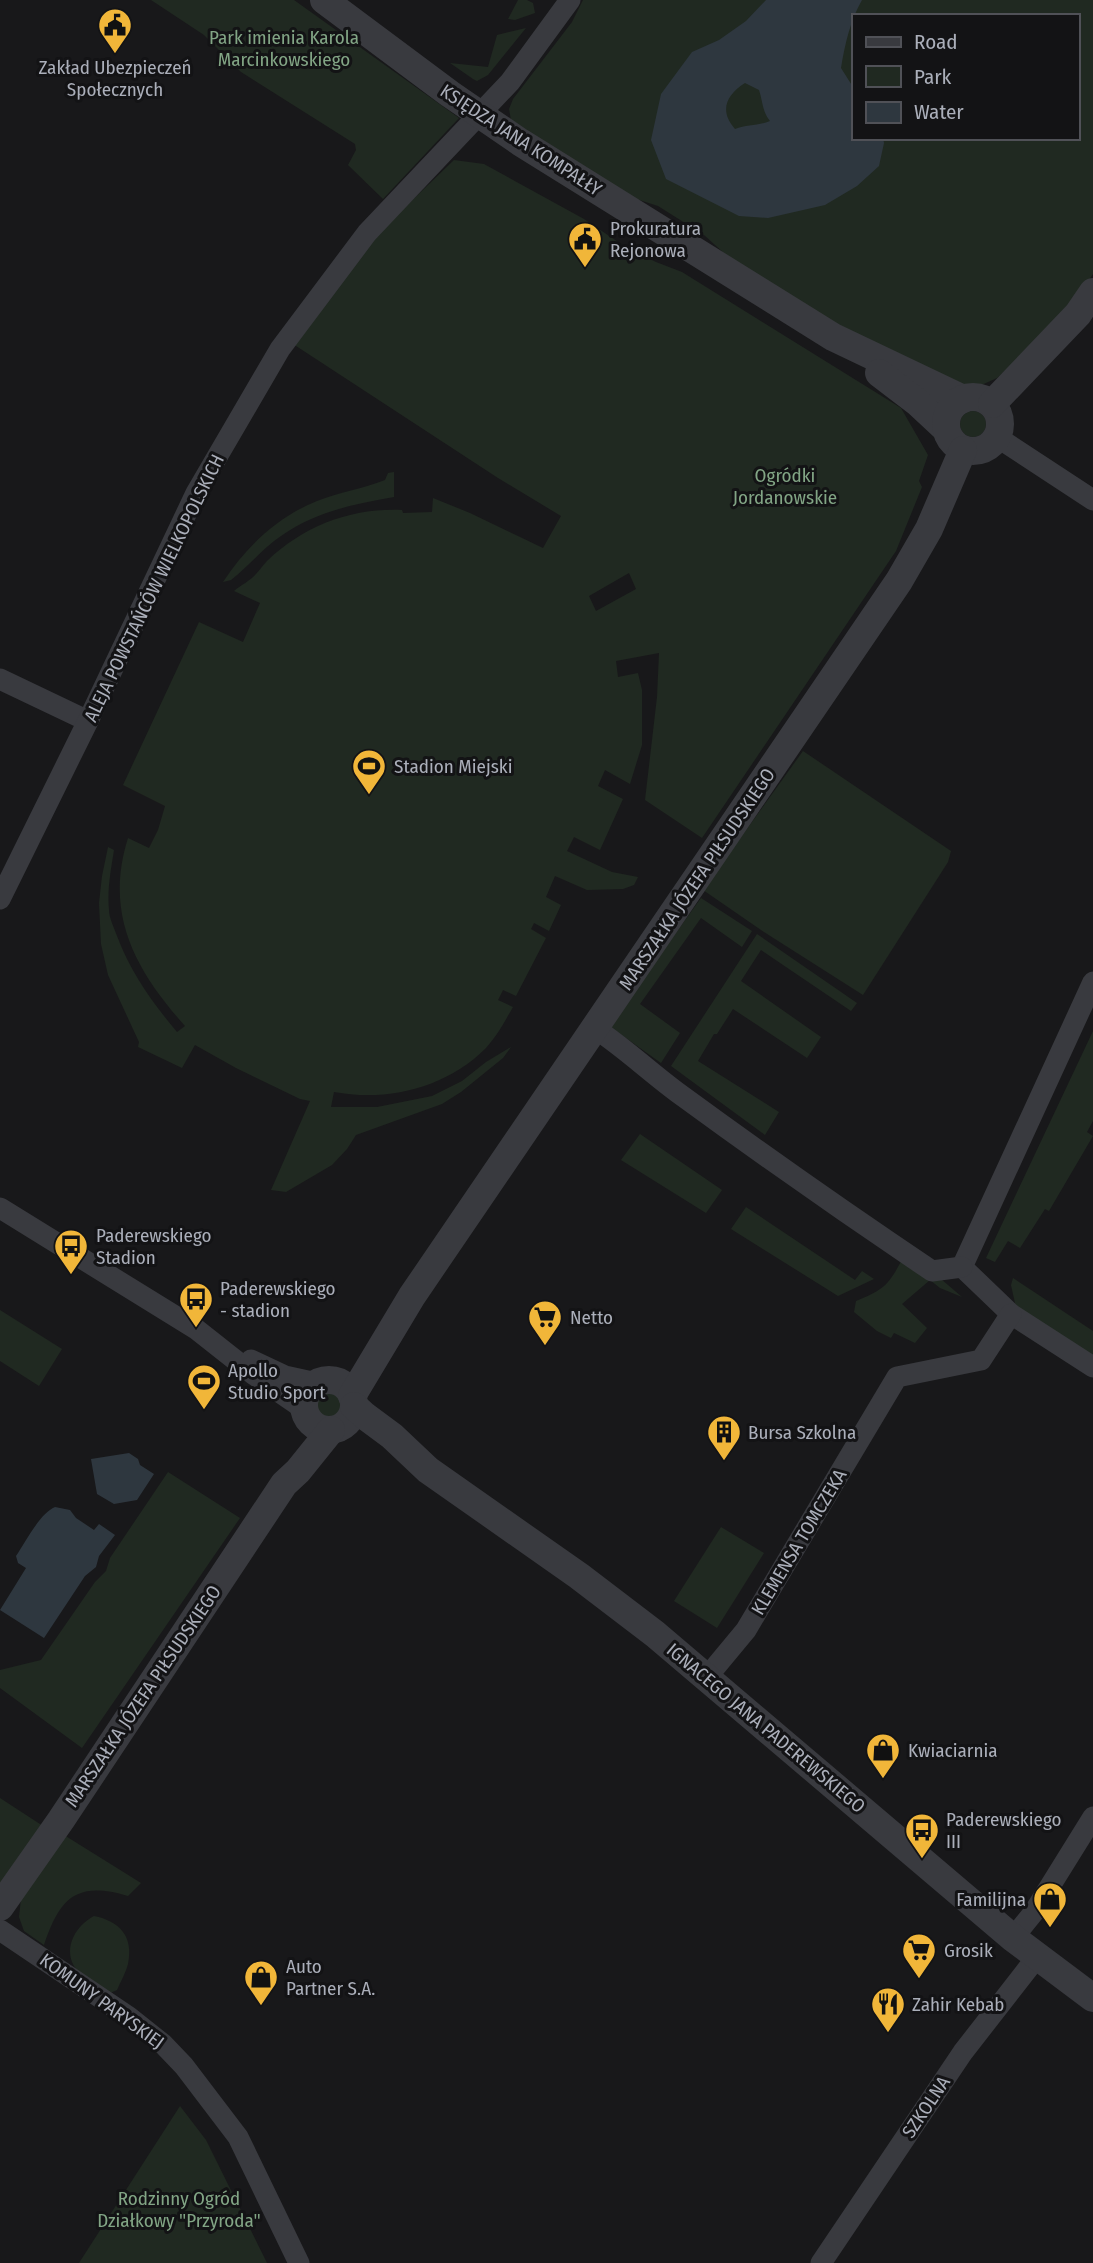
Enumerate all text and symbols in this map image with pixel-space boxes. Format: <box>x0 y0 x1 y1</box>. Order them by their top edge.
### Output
public building icon: Zakład Ubezpieczeń Społecznych <box>96 6 134 55</box>
legend <box>852 14 1079 140</box>
park label: Park imienia Karola Marcinkowskiego <box>209 26 359 71</box>
text: Road <box>914 29 958 55</box>
place label: Zakład Ubezpieczeń Społecznych <box>38 56 192 101</box>
text: Park <box>914 64 952 90</box>
street label: KSIĘDZA JANA KOMPAŁŁY <box>436 79 606 201</box>
text: Water <box>914 99 964 125</box>
place label: Prokuratura Rejonowa <box>610 217 701 262</box>
public building icon: Prokuratura Rejonowa <box>566 220 604 269</box>
street label: ALEJA POWSTAŃCÓW WIELKOPOLSKICH <box>79 450 229 726</box>
park label: Ogródki Jordanowskie <box>733 464 837 509</box>
sports icon: Stadion Miejski <box>350 747 388 796</box>
place label: Stadion Miejski <box>394 755 512 778</box>
street label: MARSZAŁKA JÓZEFA PIŁSUDSKIEGO <box>614 764 780 994</box>
place label: Paderewskiego Stadion <box>96 1224 212 1269</box>
bus stop icon: Paderewskiego Stadion <box>52 1227 90 1276</box>
place label: Paderewskiego - stadion <box>220 1277 336 1322</box>
bus stop icon: Paderewskiego - stadion <box>177 1280 215 1329</box>
supermarket icon: Netto <box>526 1298 564 1347</box>
place label: Netto <box>570 1306 613 1329</box>
place label: Apollo Studio Sport <box>228 1359 326 1404</box>
sports icon: Apollo Studio Sport <box>185 1362 223 1411</box>
building icon: Bursa Szkolna <box>705 1413 743 1462</box>
place label: Bursa Szkolna <box>748 1421 856 1444</box>
street label: KLEMENSA TOMCZEKA <box>746 1465 852 1619</box>
street label: MARSZAŁKA JÓZEFA PIŁSUDSKIEGO <box>60 1581 226 1811</box>
street label: IGNACEGO JANA PADEREWSKIEGO <box>662 1638 870 1818</box>
shop icon: Kwiaciarnia <box>864 1731 902 1780</box>
place label: Kwiaciarnia <box>908 1739 998 1762</box>
place label: Paderewskiego III <box>946 1808 1062 1853</box>
bus stop icon: Paderewskiego III <box>903 1811 941 1860</box>
shop icon: Familijna <box>1031 1880 1069 1929</box>
place label: Familijna <box>956 1888 1026 1911</box>
supermarket icon: Grosik <box>900 1931 938 1980</box>
place label: Grosik <box>944 1939 993 1962</box>
street label: KOMUNY PARYSKIEJ <box>35 1948 169 2054</box>
place label: Auto Partner S.A. <box>286 1955 375 2000</box>
shop icon: Auto Partner S.A. <box>242 1958 280 2007</box>
restaurant icon: Zahir Kebab <box>869 1985 907 2034</box>
place label: Zahir Kebab <box>912 1993 1004 2016</box>
street label: SZKOLNA <box>897 2072 955 2142</box>
park label: Rodzinny Ogród Działkowy "Przyroda" <box>97 2187 261 2232</box>

